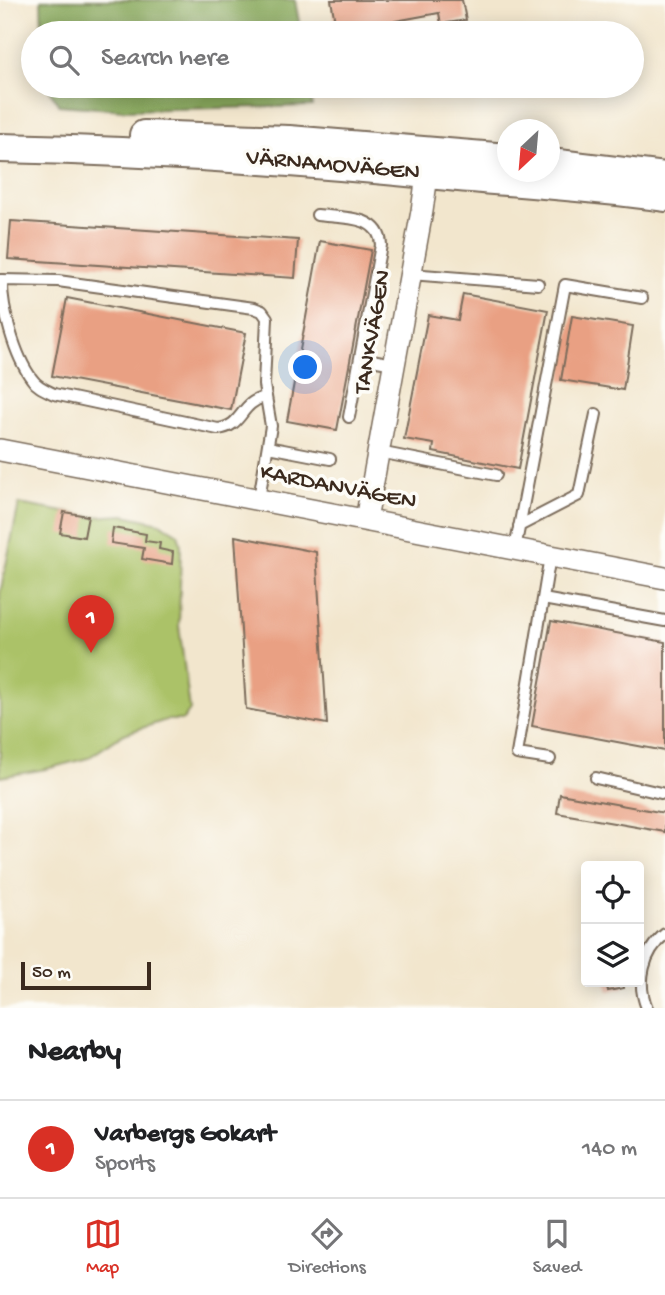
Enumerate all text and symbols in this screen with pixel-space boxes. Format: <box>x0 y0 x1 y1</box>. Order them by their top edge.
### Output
search box <box>21 21 644 98</box>
icon: search <box>45 41 83 79</box>
text: Search here <box>101 44 229 75</box>
north arrow <box>497 119 560 182</box>
street label: VÄRNAMOVÄGEN <box>244 144 421 188</box>
street label: TANKVÄGEN <box>348 268 399 398</box>
your location <box>288 350 322 384</box>
street label: KARDANVÄGEN <box>257 459 419 517</box>
pin: 1 <box>68 595 114 653</box>
map controls <box>581 861 644 987</box>
button: locate <box>581 861 644 924</box>
button: layers <box>581 924 644 987</box>
scale bar <box>21 959 150 991</box>
text: 50 m <box>32 962 71 985</box>
text: Nearby <box>28 1036 121 1071</box>
text: Varbergs Gokart <box>95 1120 276 1151</box>
text: 1 <box>46 1136 56 1163</box>
text: 140 m <box>582 1136 637 1163</box>
text: Sports <box>95 1151 155 1178</box>
tab: Map <box>84 1215 122 1280</box>
tab: Directions <box>289 1215 366 1280</box>
tab: Saved <box>533 1215 581 1280</box>

